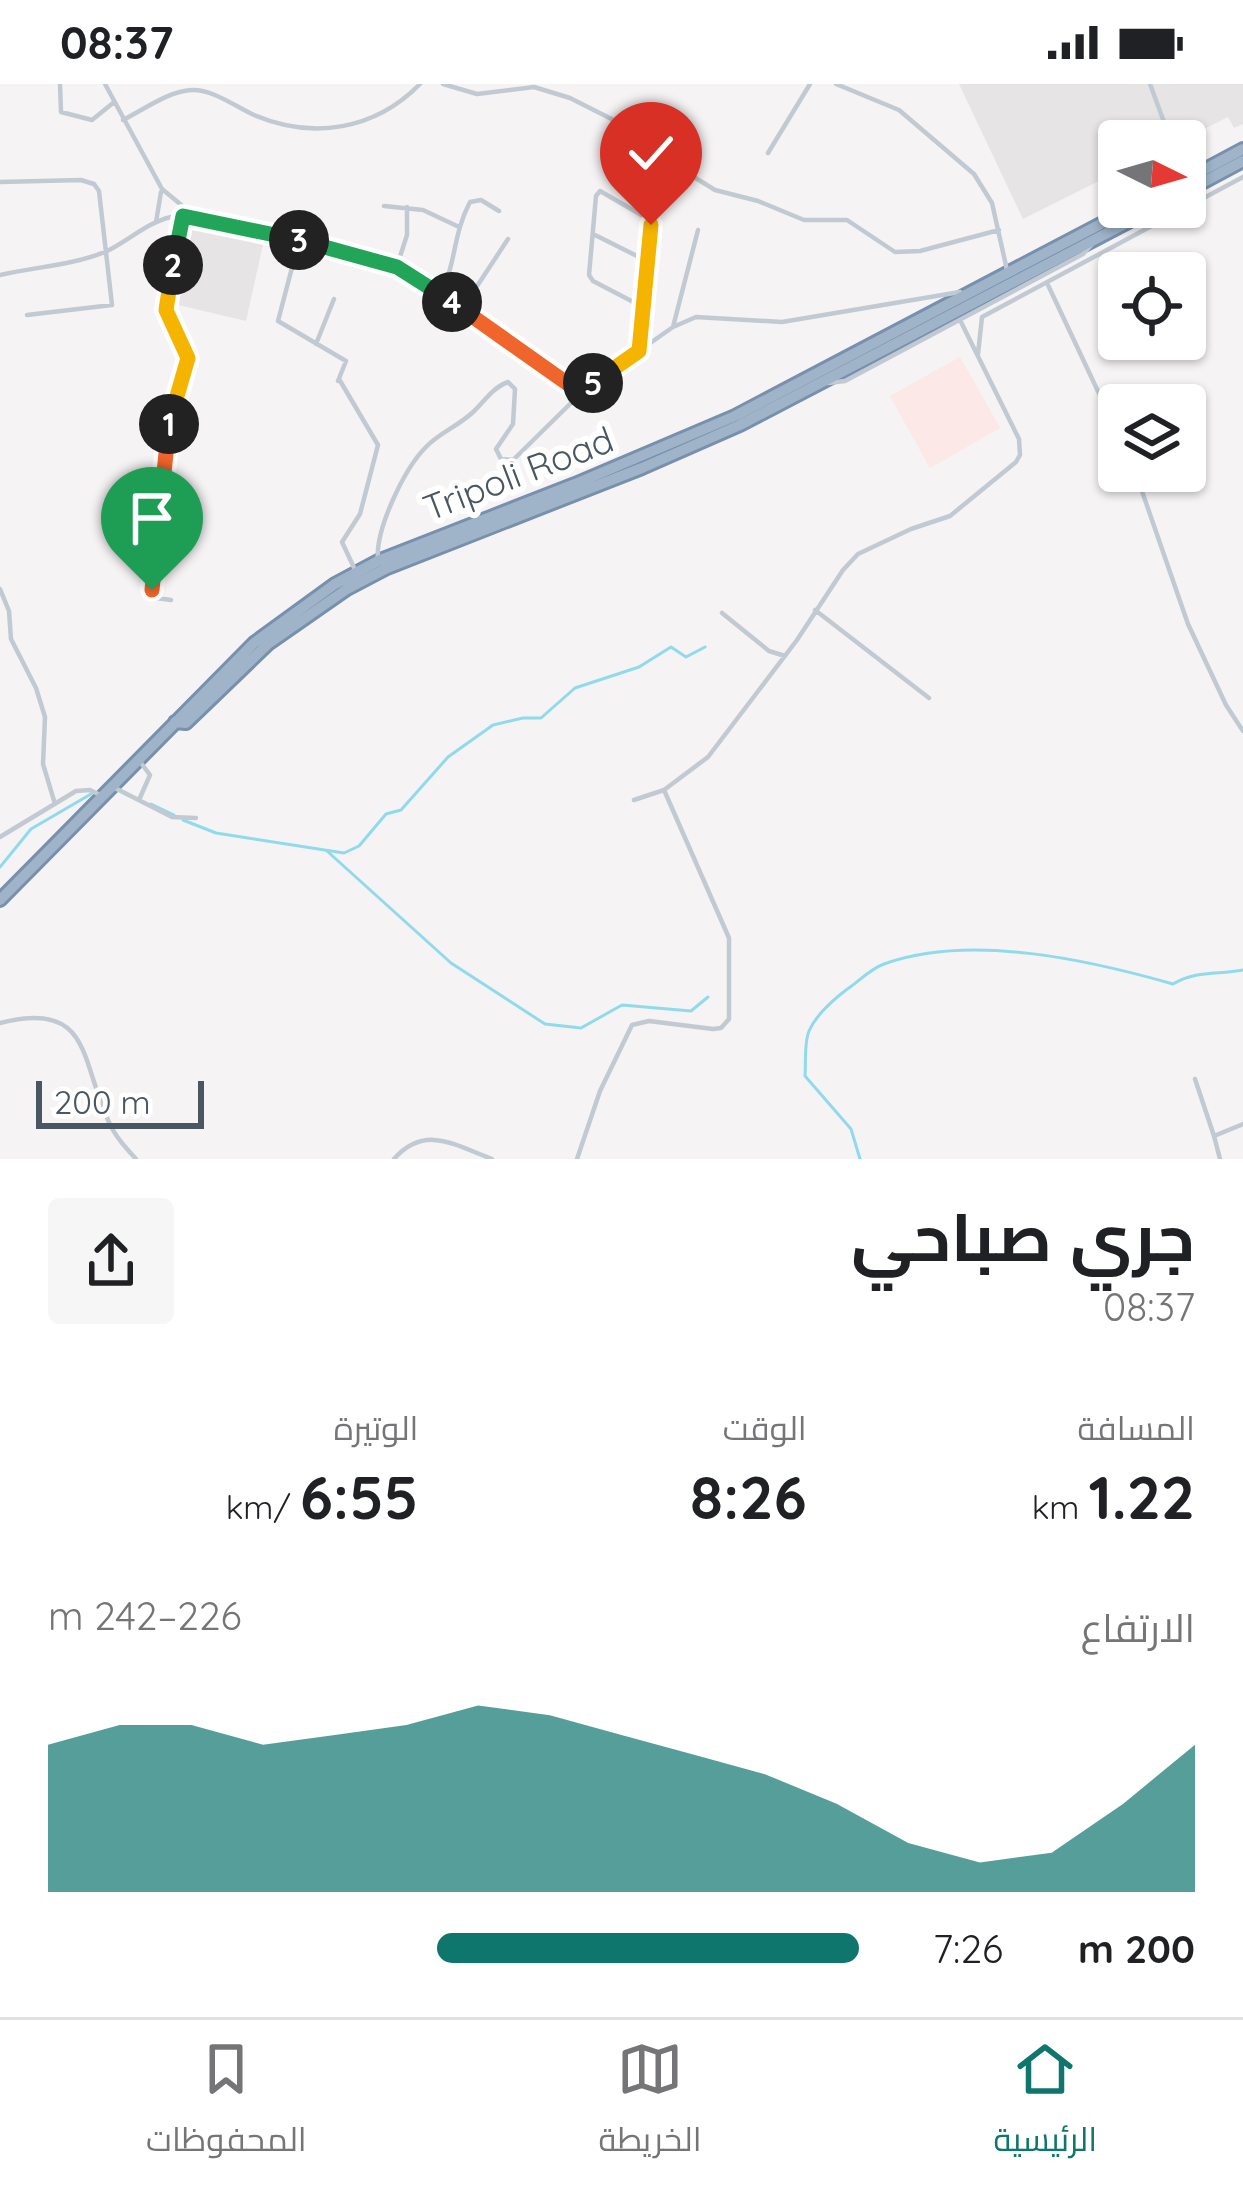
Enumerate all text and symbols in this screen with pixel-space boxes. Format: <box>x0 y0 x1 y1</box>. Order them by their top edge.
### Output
text: 08:37 <box>60 14 173 70</box>
pin <box>600 102 702 225</box>
icon: check <box>618 120 684 186</box>
north arrow <box>1098 120 1206 228</box>
map controls <box>1098 120 1206 492</box>
pin: 3 <box>269 210 329 270</box>
text: 3 <box>290 219 308 260</box>
pin: 2 <box>143 235 203 295</box>
text: 2 <box>164 244 182 285</box>
button: locate <box>1098 252 1206 360</box>
pin: 4 <box>422 272 482 332</box>
text: 4 <box>442 281 462 322</box>
pin: 5 <box>563 353 623 413</box>
text: 5 <box>583 362 603 403</box>
button: layers <box>1098 384 1206 492</box>
pin: 1 <box>139 394 199 454</box>
text: 1 <box>163 403 175 444</box>
street label: Tripoli Road <box>417 416 619 530</box>
pin <box>101 467 203 590</box>
icon: arrive <box>119 485 185 551</box>
scale bar <box>36 1075 204 1128</box>
text: 200 m <box>54 1081 151 1122</box>
text: جري صباحي <box>851 1195 1195 1278</box>
button: share <box>48 1198 174 1324</box>
text: 08:37 <box>1103 1282 1195 1331</box>
text: الوتيرة <box>334 1407 418 1448</box>
text: الوقت <box>723 1407 807 1448</box>
text: المسافة <box>1078 1407 1195 1448</box>
text: 6:55 <box>300 1459 418 1534</box>
text: 8:26 <box>690 1459 807 1534</box>
text: 1.22 <box>1088 1459 1195 1534</box>
text: /km <box>226 1486 300 1527</box>
text: km <box>1032 1486 1088 1527</box>
text: 226–242 m <box>48 1591 242 1640</box>
text: الارتفاع <box>1081 1603 1195 1652</box>
text: 7:26 <box>933 1924 1003 1973</box>
text: 200 m <box>1078 1924 1195 1973</box>
tab: المحفوظات <box>146 2036 307 2170</box>
tab: الخريطة <box>599 2036 702 2170</box>
tab: الرئيسية <box>994 2036 1097 2170</box>

